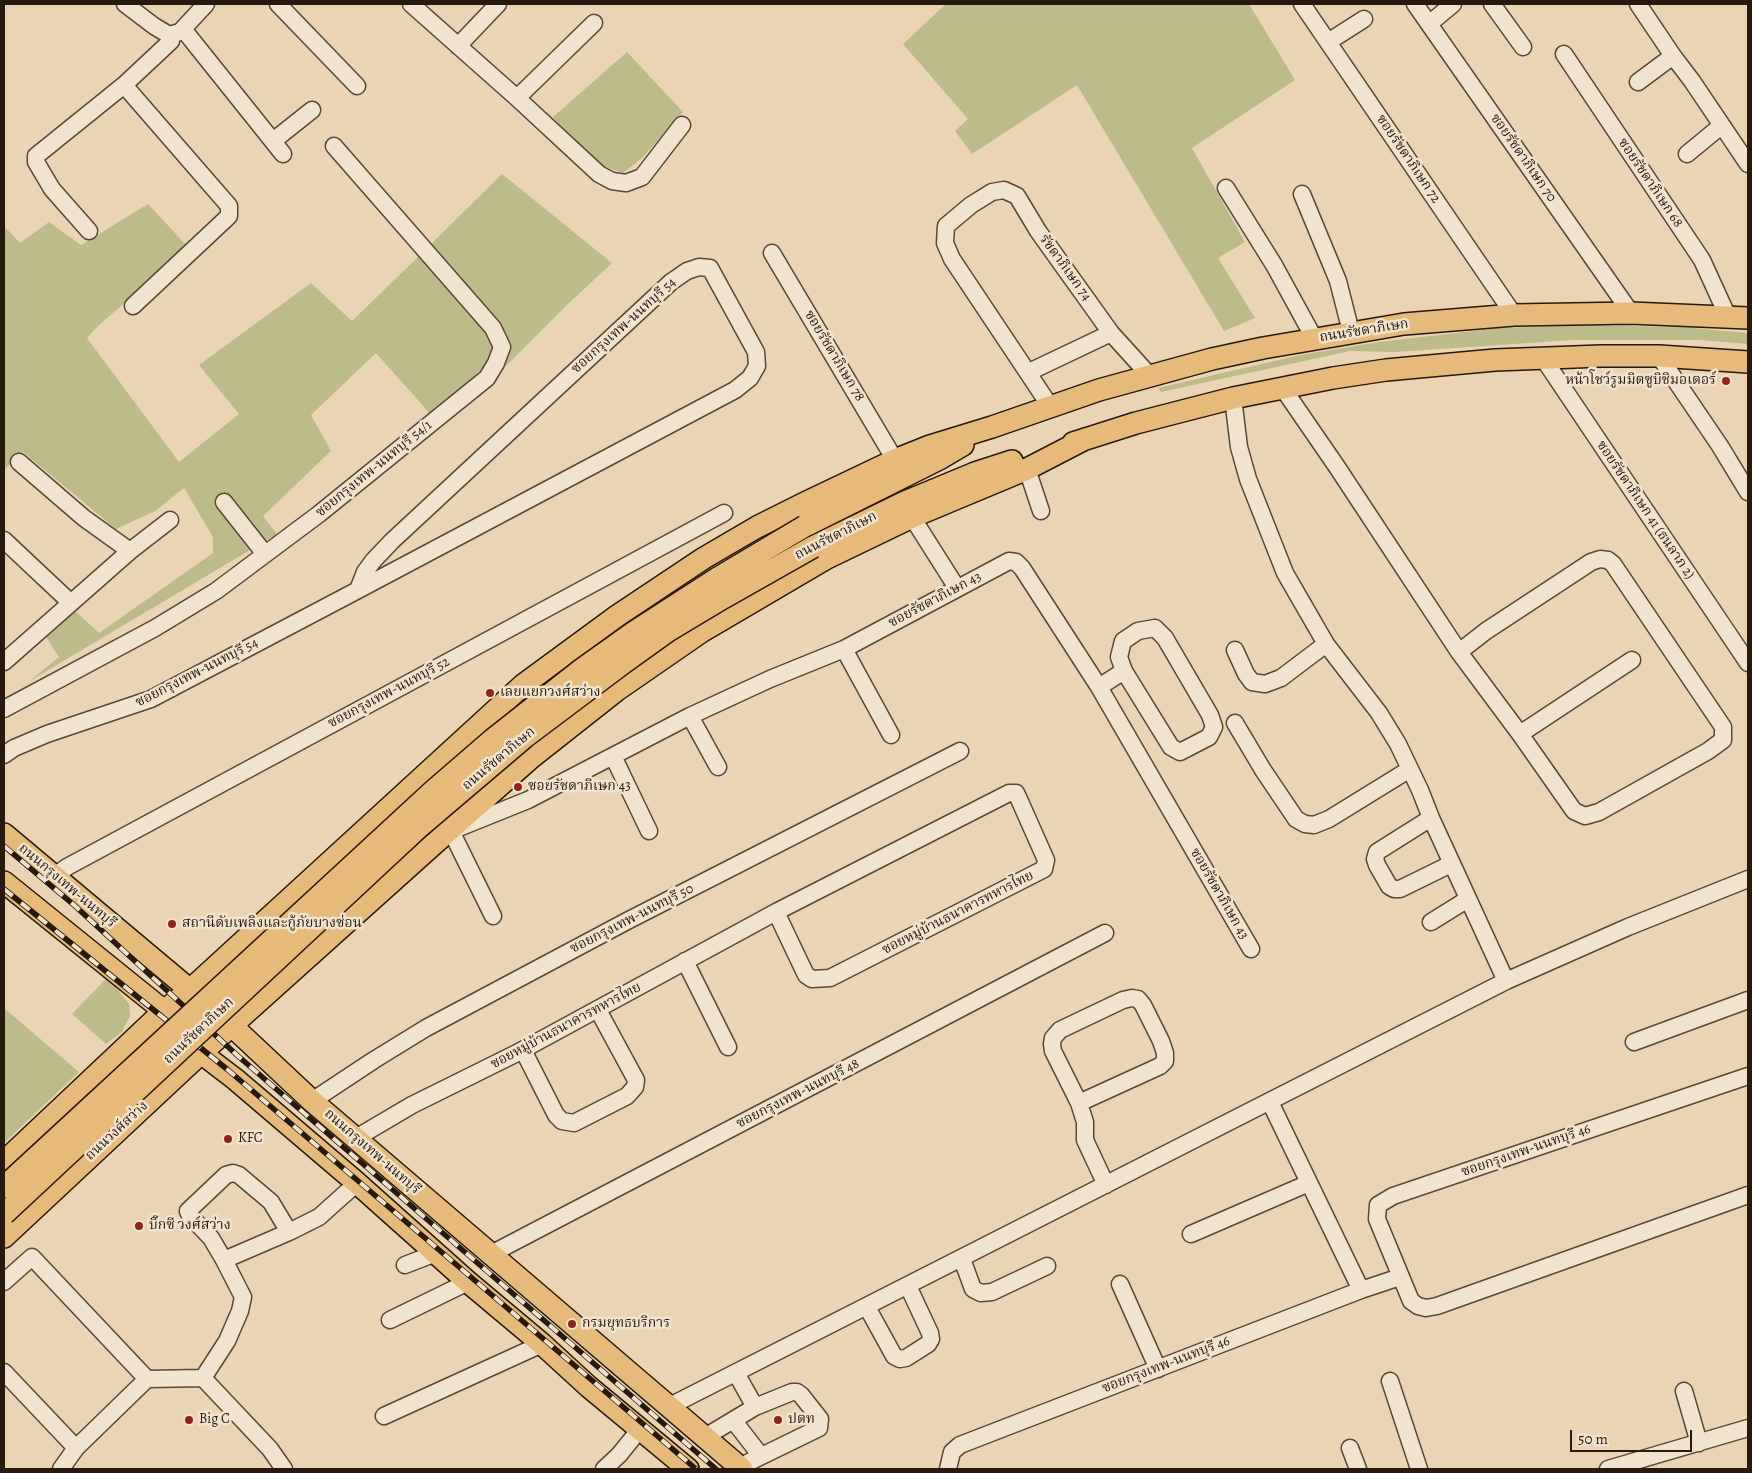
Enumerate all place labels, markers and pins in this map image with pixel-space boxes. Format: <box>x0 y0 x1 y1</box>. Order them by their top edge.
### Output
place label: หน้าโชว์รูมมิตซูบิชิมอเตอร์ <box>1565 373 1716 389</box>
marker: หน้าโชว์รูมมิตซูบิชิมอเตอร์ <box>1720 375 1732 387</box>
place label: เลยแยกวงศ์สว่าง <box>500 685 601 701</box>
marker: เลยแยกวงศ์สว่าง <box>484 687 496 699</box>
place label: ซอยรัชดาภิเษก 43 <box>528 779 631 795</box>
marker: ซอยรัชดาภิเษก 43 <box>512 781 524 793</box>
place label: สถานีดับเพลิงและกู้ภัยบางซ่อน <box>182 916 362 932</box>
marker: สถานีดับเพลิงและกู้ภัยบางซ่อน <box>166 918 178 930</box>
place label: KFC <box>238 1131 263 1147</box>
marker: KFC <box>222 1133 234 1145</box>
place label: บิ๊กซี วงศ์สว่าง <box>149 1218 231 1234</box>
marker: บิ๊กซี วงศ์สว่าง <box>133 1220 145 1232</box>
place label: กรมยุทธบริการ <box>582 1316 670 1332</box>
marker: กรมยุทธบริการ <box>566 1318 578 1330</box>
place label: Big C <box>199 1412 230 1428</box>
place label: ปตท <box>788 1412 815 1428</box>
marker: Big C <box>183 1414 195 1426</box>
marker: ปตท <box>772 1414 784 1426</box>

